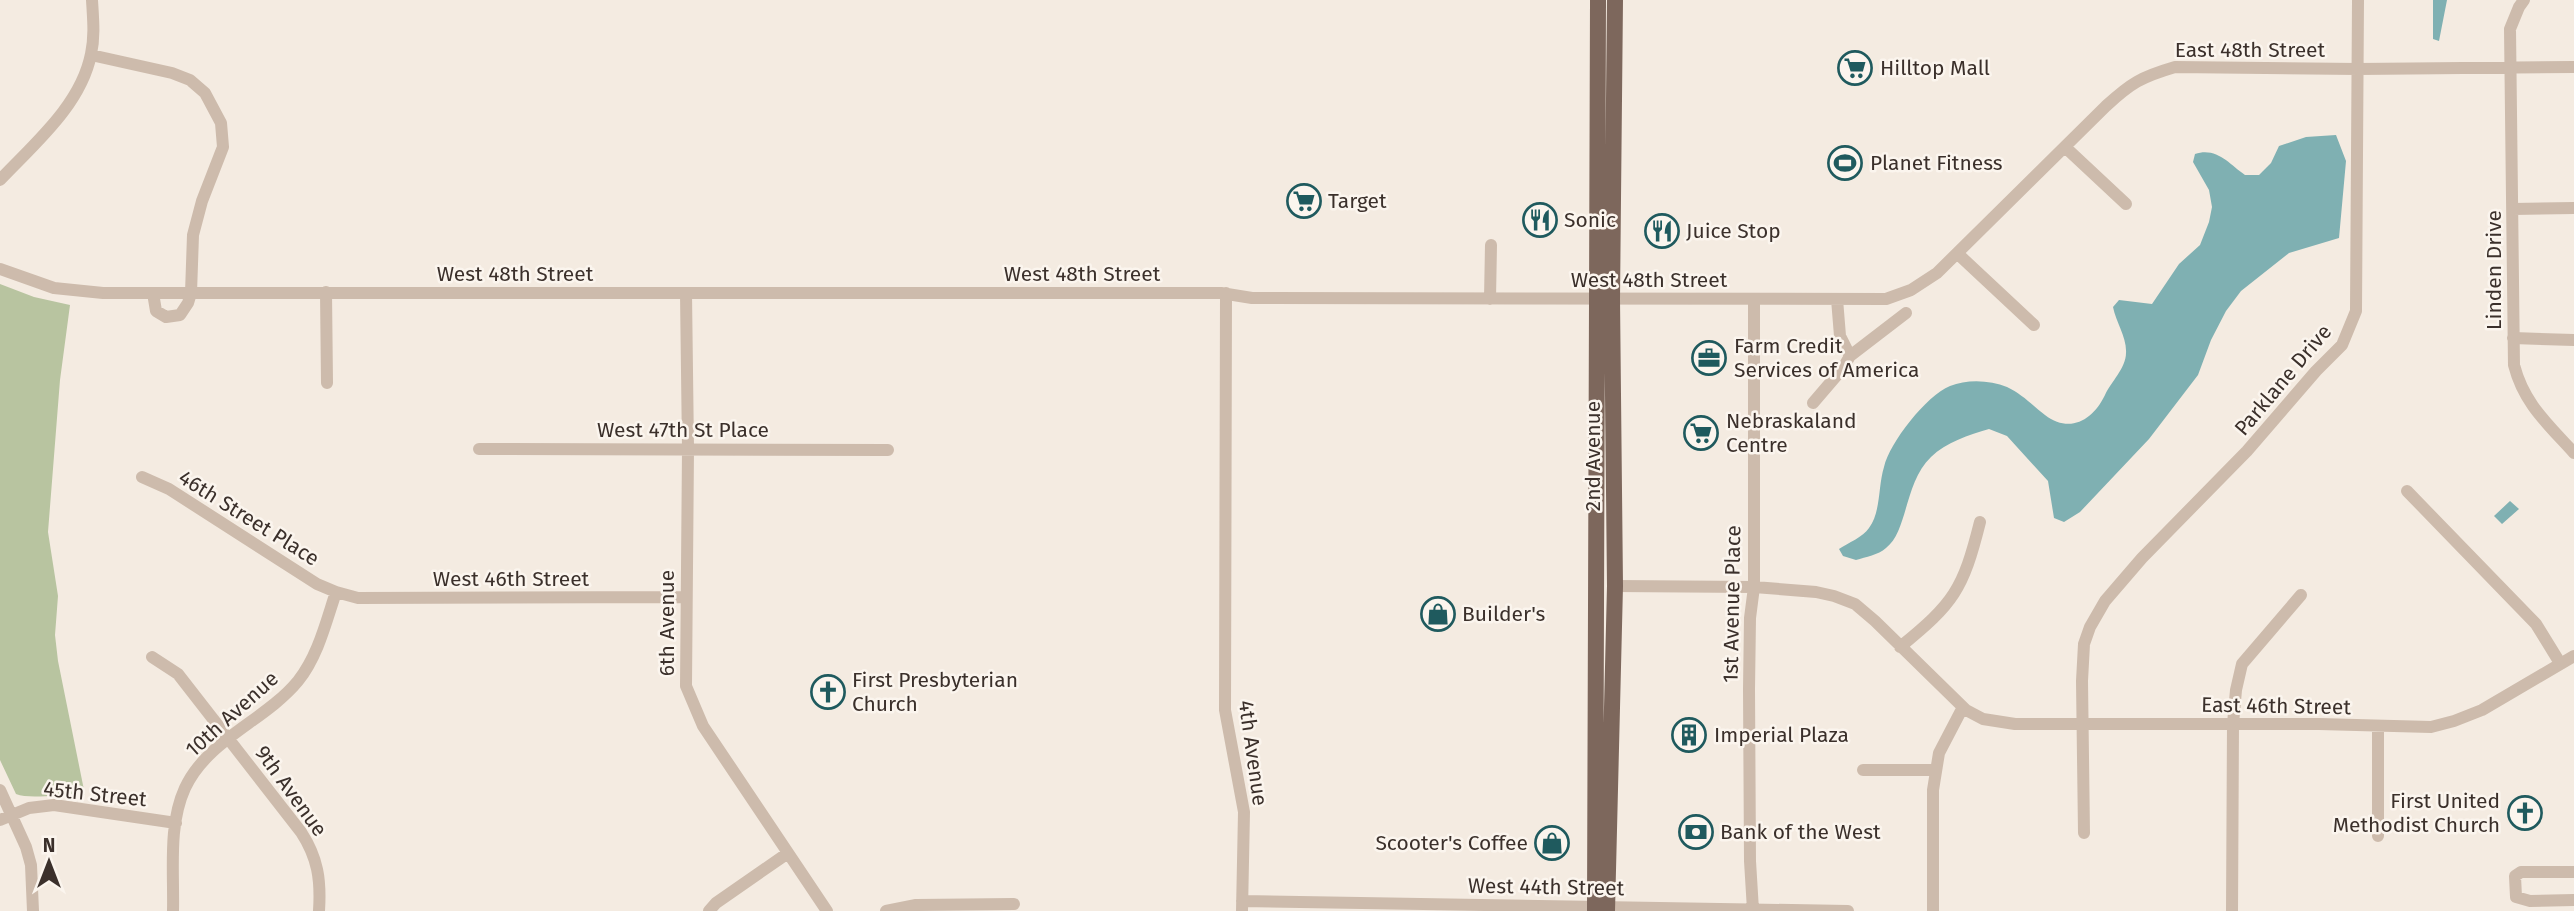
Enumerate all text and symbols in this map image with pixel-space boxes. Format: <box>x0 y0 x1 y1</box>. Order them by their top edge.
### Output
street label: East 48th Street <box>2175 37 2326 63</box>
supermarket icon: Hilltop Mall <box>1836 49 1874 87</box>
place label: Hilltop Mall <box>1880 55 1990 81</box>
sports icon: Planet Fitness <box>1826 144 1864 182</box>
place label: Planet Fitness <box>1870 150 2003 176</box>
supermarket icon: Target <box>1285 182 1323 220</box>
place label: Target <box>1328 188 1387 214</box>
restaurant icon: Sonic <box>1521 201 1559 239</box>
place label: Sonic <box>1564 207 1616 233</box>
street label: Linden Drive <box>2481 210 2507 330</box>
restaurant icon: Juice Stop <box>1643 212 1681 250</box>
place label: Juice Stop <box>1686 218 1781 244</box>
street label: West 48th Street <box>437 261 594 287</box>
street label: West 48th Street <box>1004 261 1161 287</box>
street label: West 48th Street <box>1571 267 1728 293</box>
street label: Parklane Drive <box>2229 319 2337 441</box>
place label: Farm Credit Services of America <box>1734 333 1919 383</box>
office icon: Farm Credit Services of America <box>1690 339 1728 377</box>
street label: 2nd Avenue <box>1580 401 1606 511</box>
place label: Nebraskaland Centre <box>1726 408 1857 458</box>
supermarket icon: Nebraskaland Centre <box>1682 414 1720 452</box>
street label: West 47th St Place <box>597 417 769 443</box>
street label: 46th Street Place <box>174 464 324 572</box>
street label: 1st Avenue Place <box>1718 525 1746 683</box>
street label: West 46th Street <box>433 566 590 592</box>
street label: 6th Avenue <box>654 570 680 676</box>
shop icon: Builder's <box>1419 595 1457 633</box>
place label: Builder's <box>1462 601 1546 627</box>
street label: 10th Avenue <box>180 666 284 762</box>
place label: First Presbyterian Church <box>852 667 1018 717</box>
church icon: First Presbyterian Church <box>809 673 847 711</box>
street label: East 46th Street <box>2201 692 2352 720</box>
street label: 4th Avenue <box>1233 699 1273 807</box>
building icon: Imperial Plaza <box>1670 716 1708 754</box>
place label: Imperial Plaza <box>1714 722 1849 748</box>
street label: 9th Avenue <box>249 740 333 842</box>
street label: 45th Street <box>42 776 148 812</box>
place label: First United Methodist Church <box>2333 788 2500 838</box>
church icon: First United Methodist Church <box>2506 794 2544 832</box>
bank icon: Bank of the West <box>1677 813 1715 851</box>
place label: Bank of the West <box>1720 819 1881 845</box>
shop icon: Scooter's Coffee <box>1533 824 1571 862</box>
north arrow <box>14 827 84 897</box>
place label: Scooter's Coffee <box>1375 830 1528 856</box>
text: N <box>43 834 55 857</box>
street label: West 44th Street <box>1468 873 1625 901</box>

